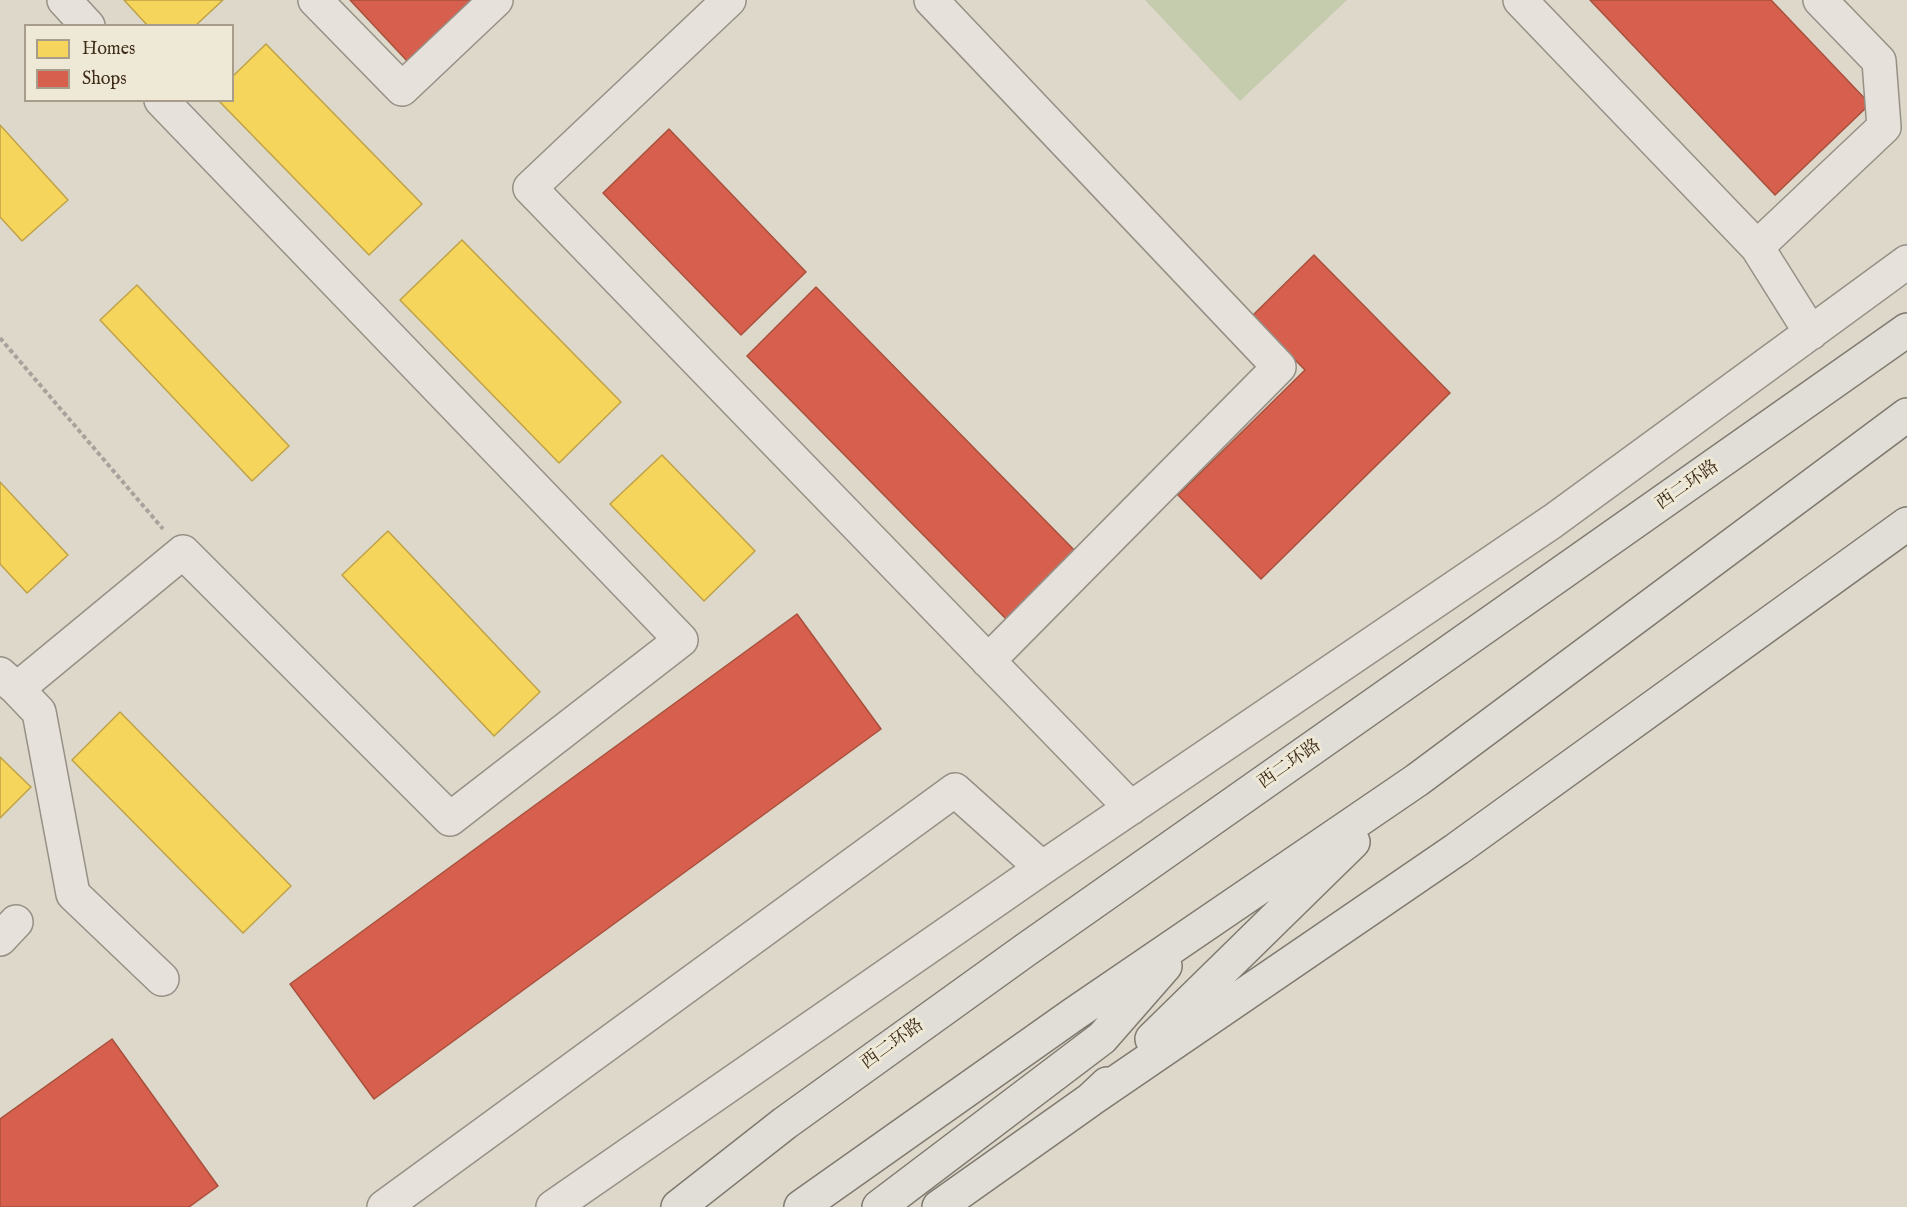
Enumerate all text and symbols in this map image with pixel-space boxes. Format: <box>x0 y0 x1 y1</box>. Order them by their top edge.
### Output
legend <box>24 24 234 102</box>
text: Homes <box>82 38 135 61</box>
text: Shops <box>82 68 127 91</box>
street label: 西二环路 <box>1652 457 1724 515</box>
street label: 西二环路 <box>1254 736 1326 794</box>
street label: 西二环路 <box>858 1015 928 1075</box>

